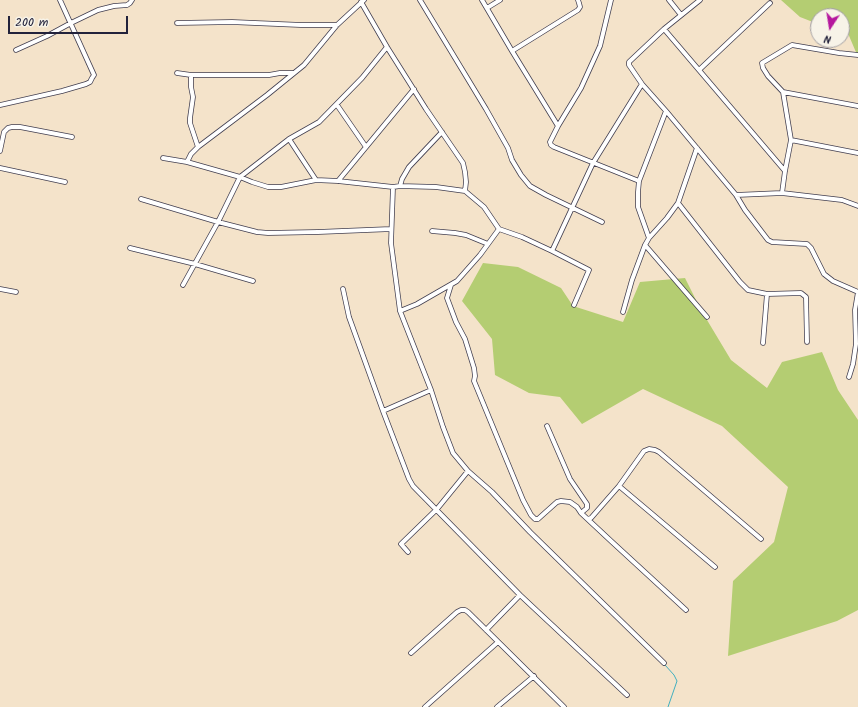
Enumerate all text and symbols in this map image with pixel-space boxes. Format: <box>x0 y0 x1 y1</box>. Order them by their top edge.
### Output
scale bar <box>10 8 130 34</box>
north arrow <box>810 8 850 48</box>
text: 200 m <box>15 13 48 32</box>
text: N <box>822 29 833 48</box>

